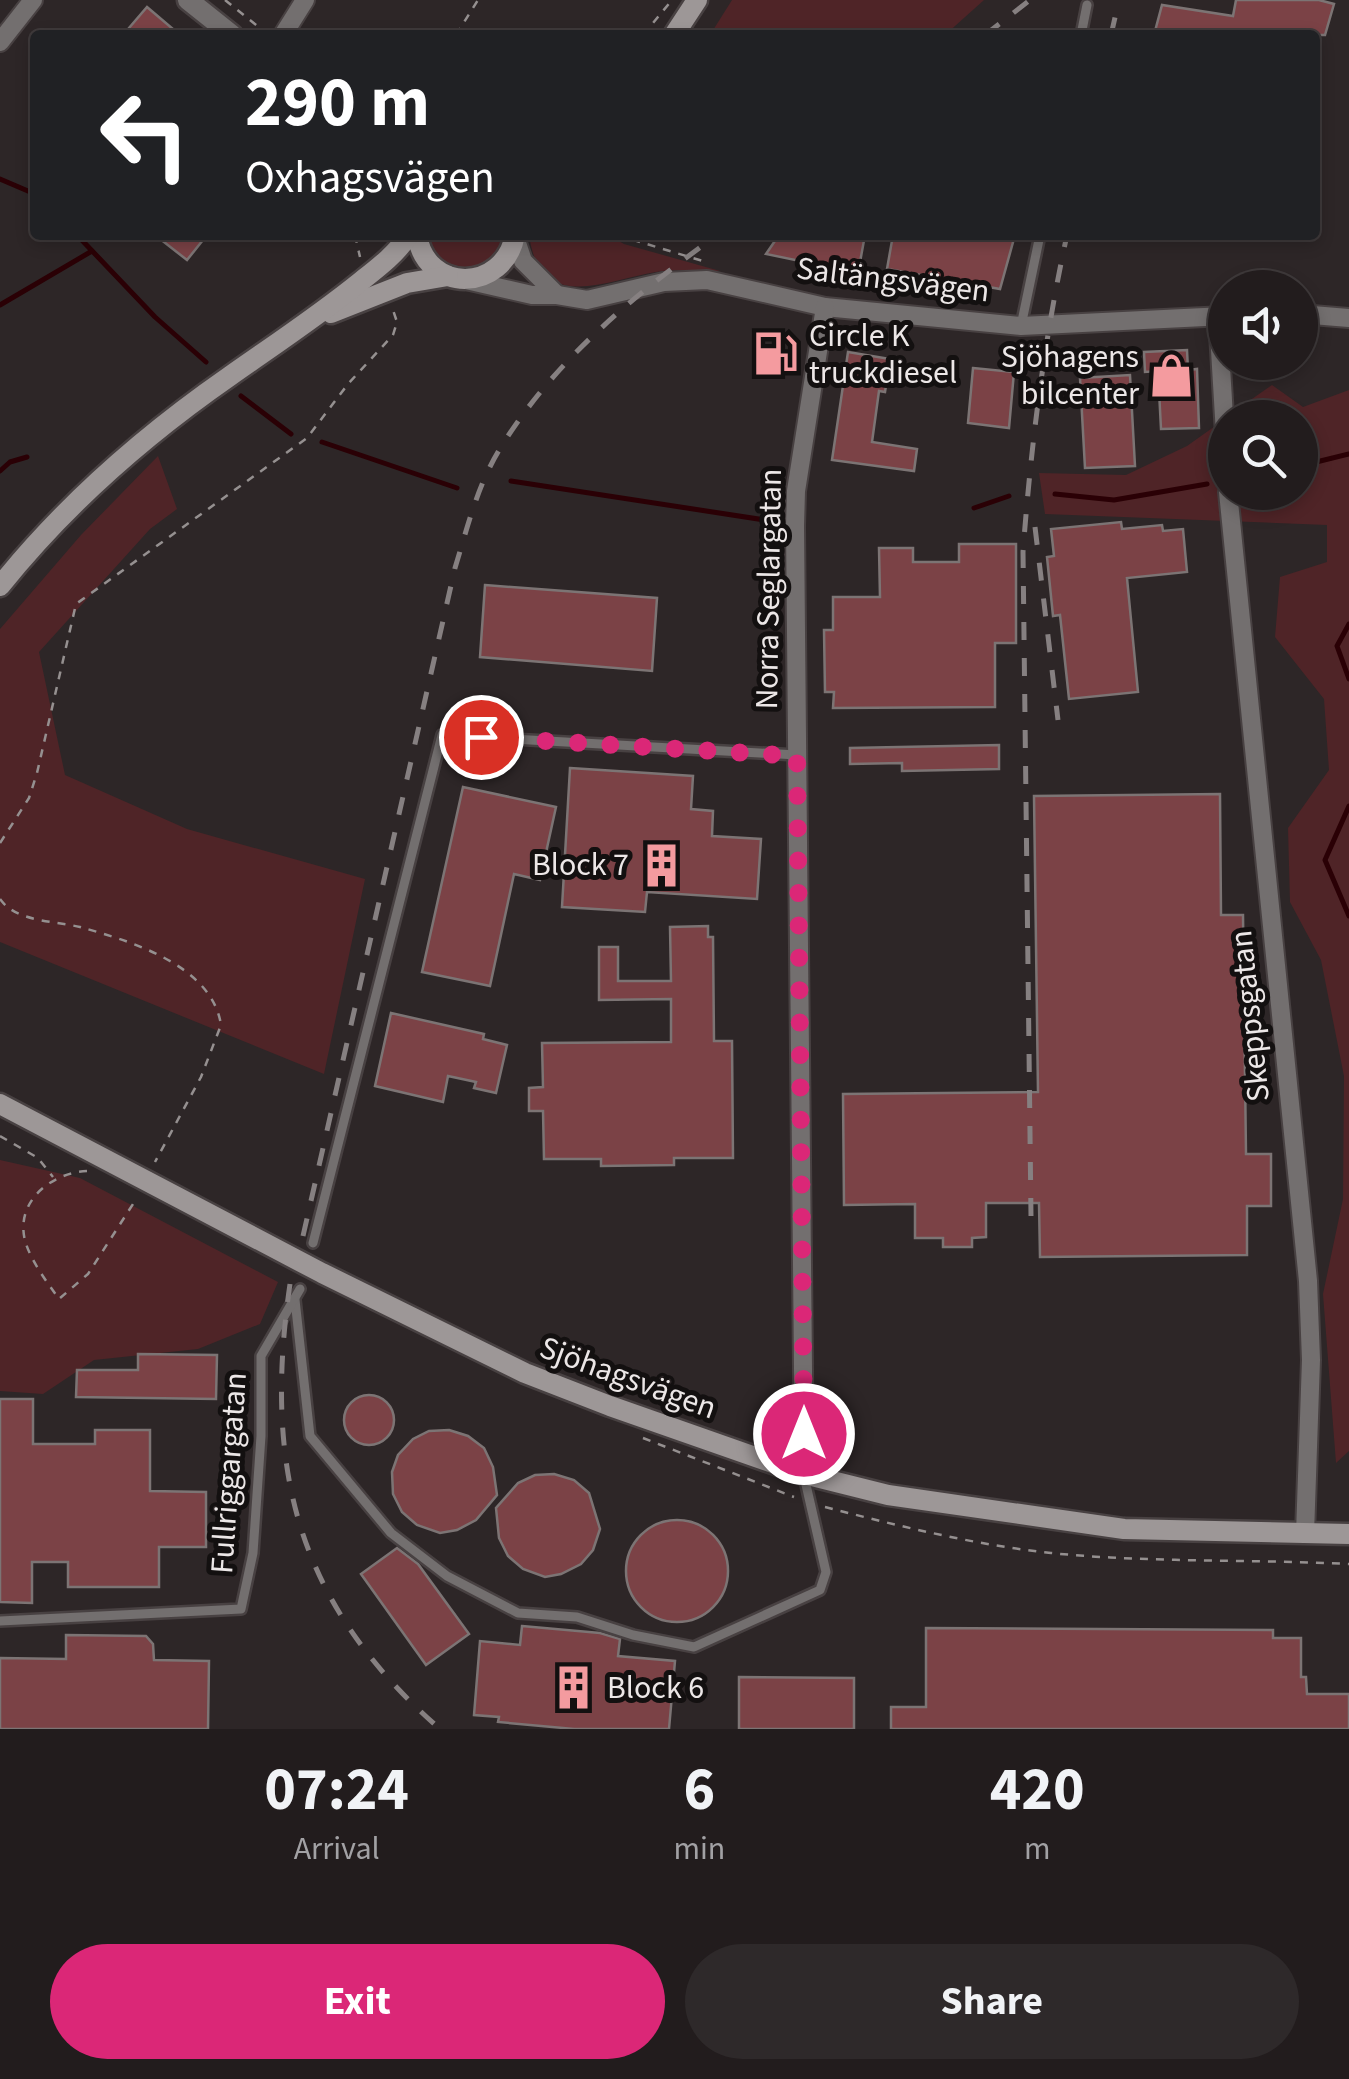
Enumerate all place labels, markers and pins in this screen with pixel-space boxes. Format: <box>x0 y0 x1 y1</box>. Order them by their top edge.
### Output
place label: Circle K truckdiesel <box>809 313 957 396</box>
fuel station icon: Circle K truckdiesel <box>752 330 800 378</box>
place label: Sjöhagens bilcenter <box>1001 334 1140 417</box>
shop icon: Sjöhagens bilcenter <box>1148 351 1196 399</box>
pin <box>439 695 524 780</box>
building icon: Block 7 <box>638 841 686 889</box>
place label: Block 7 <box>532 842 629 888</box>
building icon: Block 6 <box>550 1664 598 1712</box>
place label: Block 6 <box>607 1665 704 1711</box>

